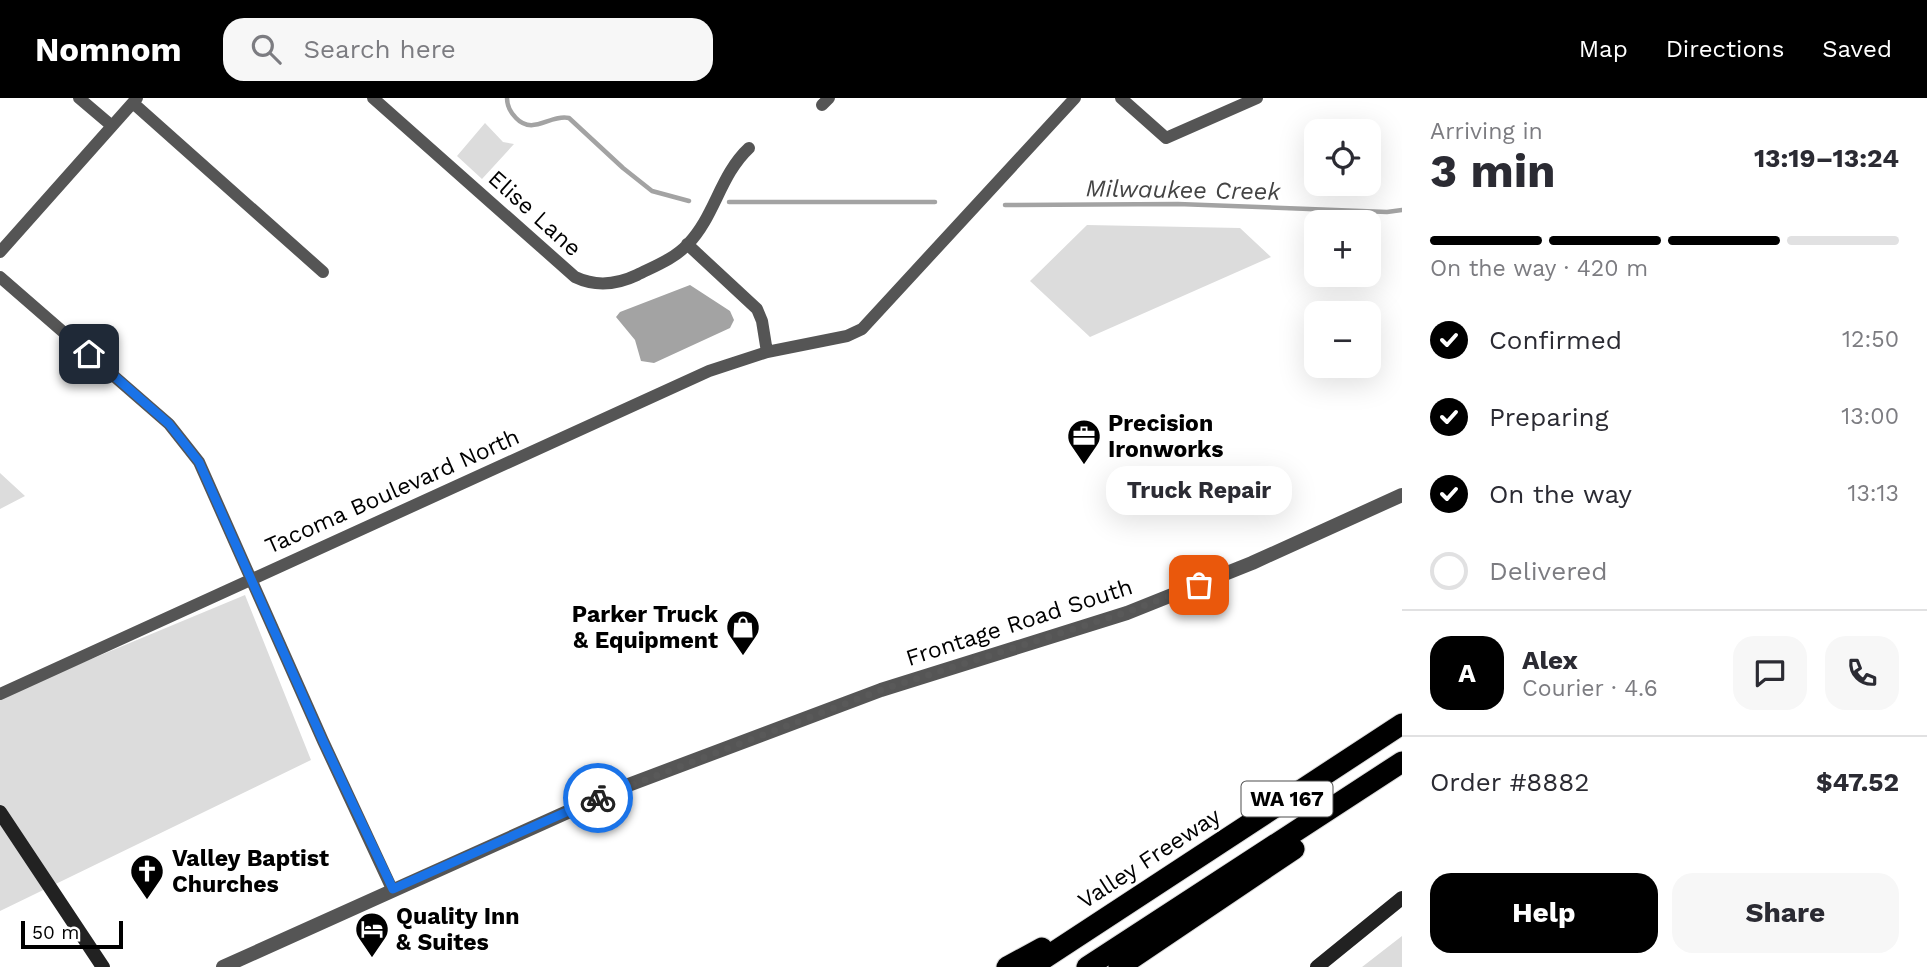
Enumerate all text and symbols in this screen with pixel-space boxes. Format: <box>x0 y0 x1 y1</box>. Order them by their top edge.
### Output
search box <box>223 18 713 81</box>
text: Nomnom <box>35 30 181 69</box>
icon: search <box>247 30 285 68</box>
text: Search here <box>303 34 456 64</box>
text: Map <box>1579 35 1628 63</box>
text: Directions <box>1666 35 1784 63</box>
text: Saved <box>1822 35 1892 63</box>
text: Arriving in <box>1430 118 1543 145</box>
map controls <box>1304 119 1381 378</box>
button: locate <box>1304 119 1381 196</box>
text: 13:19–13:24 <box>1754 143 1899 173</box>
text: 3 min <box>1430 144 1556 198</box>
street label: Elise Lane <box>483 165 587 262</box>
water label: Milwaukee Creek <box>1085 174 1282 206</box>
button: + <box>1304 210 1381 287</box>
text: On the way · 420 m <box>1430 255 1648 282</box>
button: − <box>1304 301 1381 378</box>
icon: check <box>1430 321 1468 359</box>
pin <box>59 324 119 384</box>
text: Confirmed <box>1489 325 1622 355</box>
text: 12:50 <box>1842 326 1899 353</box>
icon: home <box>70 335 108 373</box>
icon: check <box>1430 398 1468 436</box>
text: Preparing <box>1489 402 1609 432</box>
text: 13:00 <box>1841 403 1899 430</box>
place label: Precision Ironworks <box>1108 410 1224 463</box>
office icon: Precision Ironworks <box>1065 417 1103 466</box>
street label: Tacoma Boulevard North <box>261 423 524 560</box>
callout: Truck Repair <box>1106 466 1292 515</box>
icon: check <box>1430 475 1468 513</box>
text: Truck Repair <box>1127 477 1271 504</box>
text: On the way <box>1489 479 1632 509</box>
text: 13:13 <box>1847 480 1899 507</box>
pin <box>1169 555 1229 615</box>
text: Delivered <box>1489 556 1608 586</box>
icon: bag <box>1180 566 1218 604</box>
street label: Frontage Road South <box>902 573 1136 672</box>
place label: Parker Truck & Equipment <box>572 601 719 654</box>
shop icon: Parker Truck & Equipment <box>724 608 762 657</box>
button: chat <box>1733 636 1807 710</box>
button: phone <box>1825 636 1899 710</box>
text: Alex <box>1522 645 1578 675</box>
text: A <box>1458 658 1476 688</box>
text: Courier · 4.6 <box>1522 675 1658 702</box>
courier <box>563 763 633 833</box>
text: Order #8882 <box>1430 767 1590 797</box>
text: $47.52 <box>1816 767 1899 797</box>
icon: bike <box>579 779 617 817</box>
road number: WA 167 <box>1242 782 1332 816</box>
street label: Valley Freeway <box>1073 802 1226 914</box>
place label: Valley Baptist Churches <box>172 845 329 898</box>
church icon: Valley Baptist Churches <box>128 852 166 901</box>
button: Help <box>1430 873 1658 953</box>
button: Share <box>1672 873 1899 953</box>
place label: Quality Inn & Suites <box>396 903 520 956</box>
hotel icon: Quality Inn & Suites <box>353 910 391 959</box>
scale bar <box>21 918 122 950</box>
text: 50 m <box>32 921 79 944</box>

